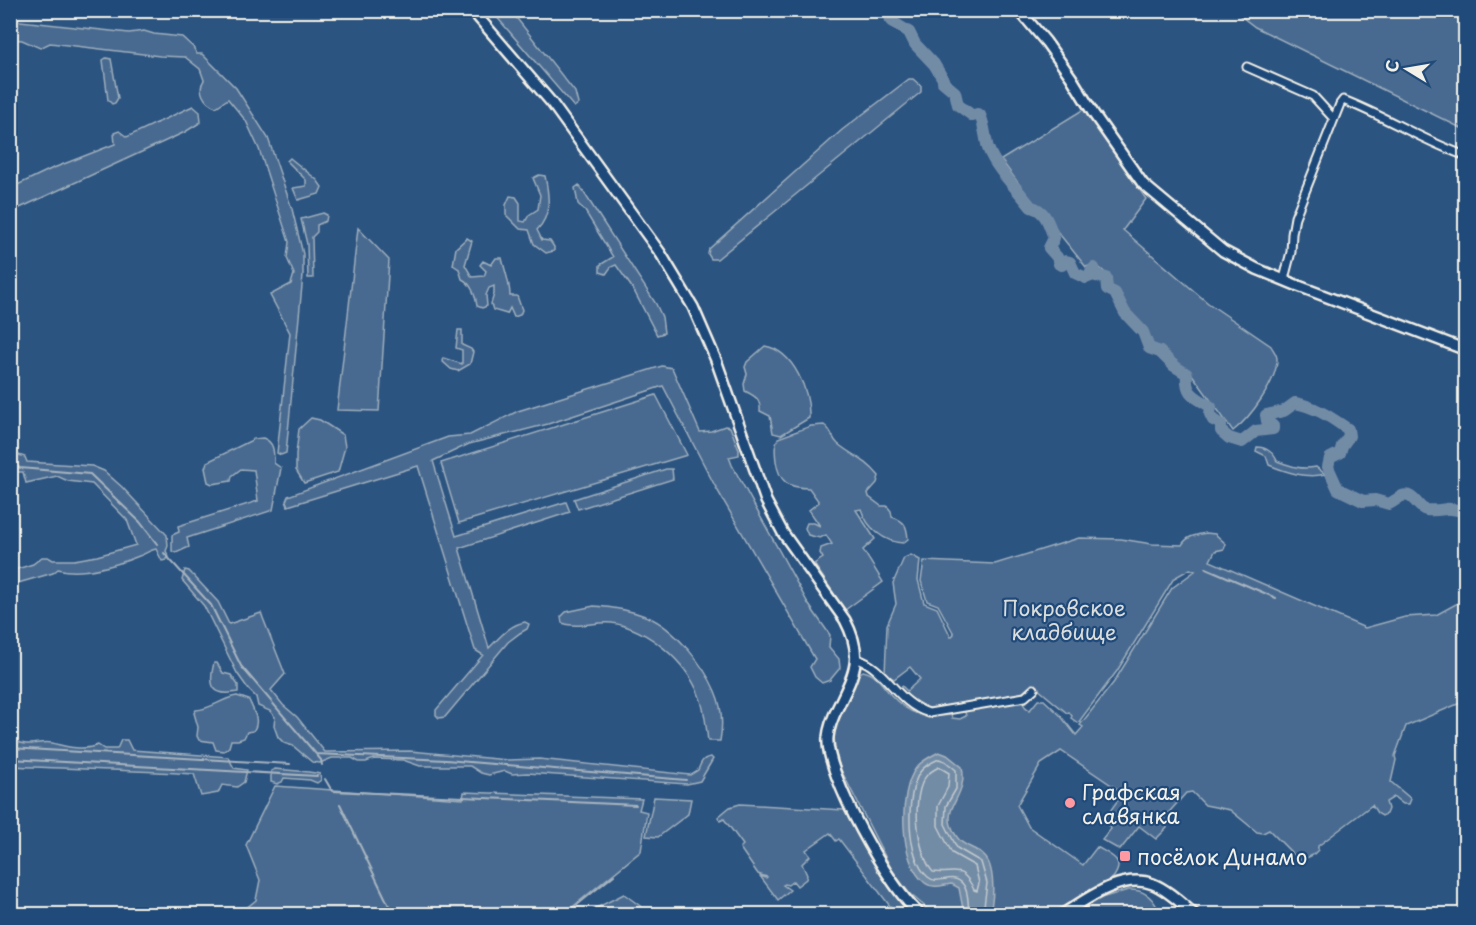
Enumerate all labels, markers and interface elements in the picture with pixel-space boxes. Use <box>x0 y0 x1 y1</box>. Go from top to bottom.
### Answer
north arrow <box>1377 39 1437 99</box>
text: С <box>1378 58 1404 74</box>
park label: Покровское кладбище <box>1002 591 1126 647</box>
place label: Графская славянка <box>1082 775 1181 831</box>
marker: Графская славянка <box>1063 796 1077 810</box>
place label: посёлок Динамо <box>1137 840 1307 872</box>
marker: посёлок Динамо <box>1118 849 1132 863</box>

